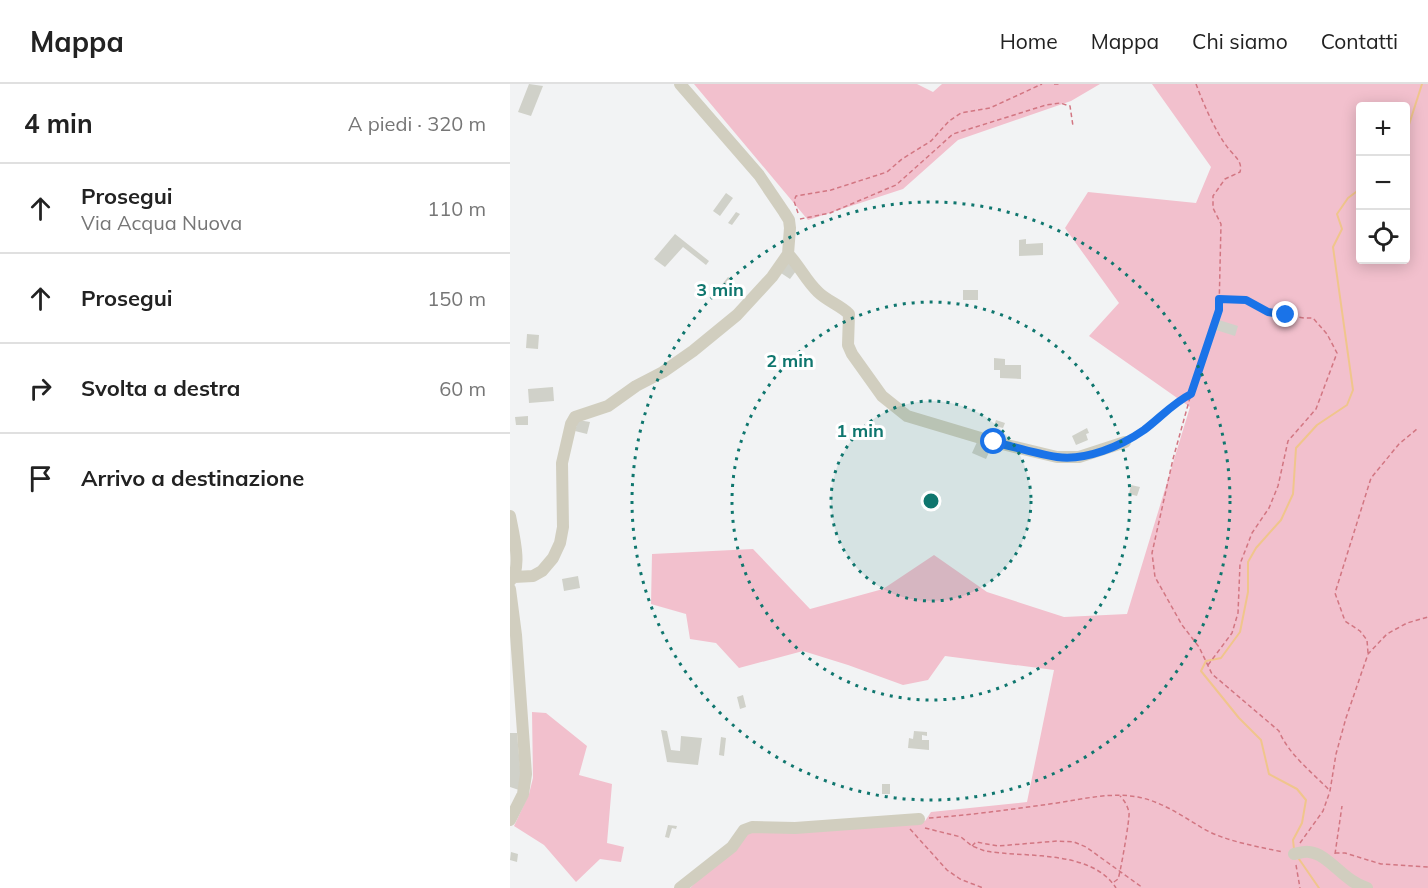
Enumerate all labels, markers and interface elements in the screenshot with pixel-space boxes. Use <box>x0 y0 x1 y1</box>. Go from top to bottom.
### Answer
text: Mappa <box>30 24 124 59</box>
text: Home <box>1000 28 1058 54</box>
text: Mappa <box>1091 28 1159 54</box>
text: Chi siamo <box>1192 28 1288 54</box>
text: Contatti <box>1321 28 1398 54</box>
map controls <box>1356 102 1410 264</box>
button: + <box>1356 102 1410 156</box>
text: 4 min <box>24 107 93 140</box>
text: A piedi · 320 m <box>348 111 486 136</box>
button: − <box>1356 156 1410 210</box>
text: Prosegui <box>81 182 173 210</box>
icon: ahead <box>24 192 57 225</box>
text: 110 m <box>427 196 486 221</box>
text: Via Acqua Nuova <box>81 210 242 235</box>
button: locate <box>1356 210 1410 264</box>
text: 3 min <box>696 278 744 301</box>
icon: ahead <box>24 282 57 315</box>
text: Prosegui <box>81 284 173 312</box>
text: 150 m <box>427 286 486 311</box>
route end <box>1272 301 1298 327</box>
text: 2 min <box>766 349 814 372</box>
icon: right <box>24 372 57 405</box>
text: Svolta a destra <box>81 374 240 402</box>
text: 60 m <box>439 376 486 401</box>
text: 1 min <box>836 419 884 442</box>
route start <box>980 428 1006 454</box>
icon: arrive <box>24 462 57 495</box>
text: Arrivo a destinazione <box>81 464 304 492</box>
centre of rings <box>921 491 941 511</box>

